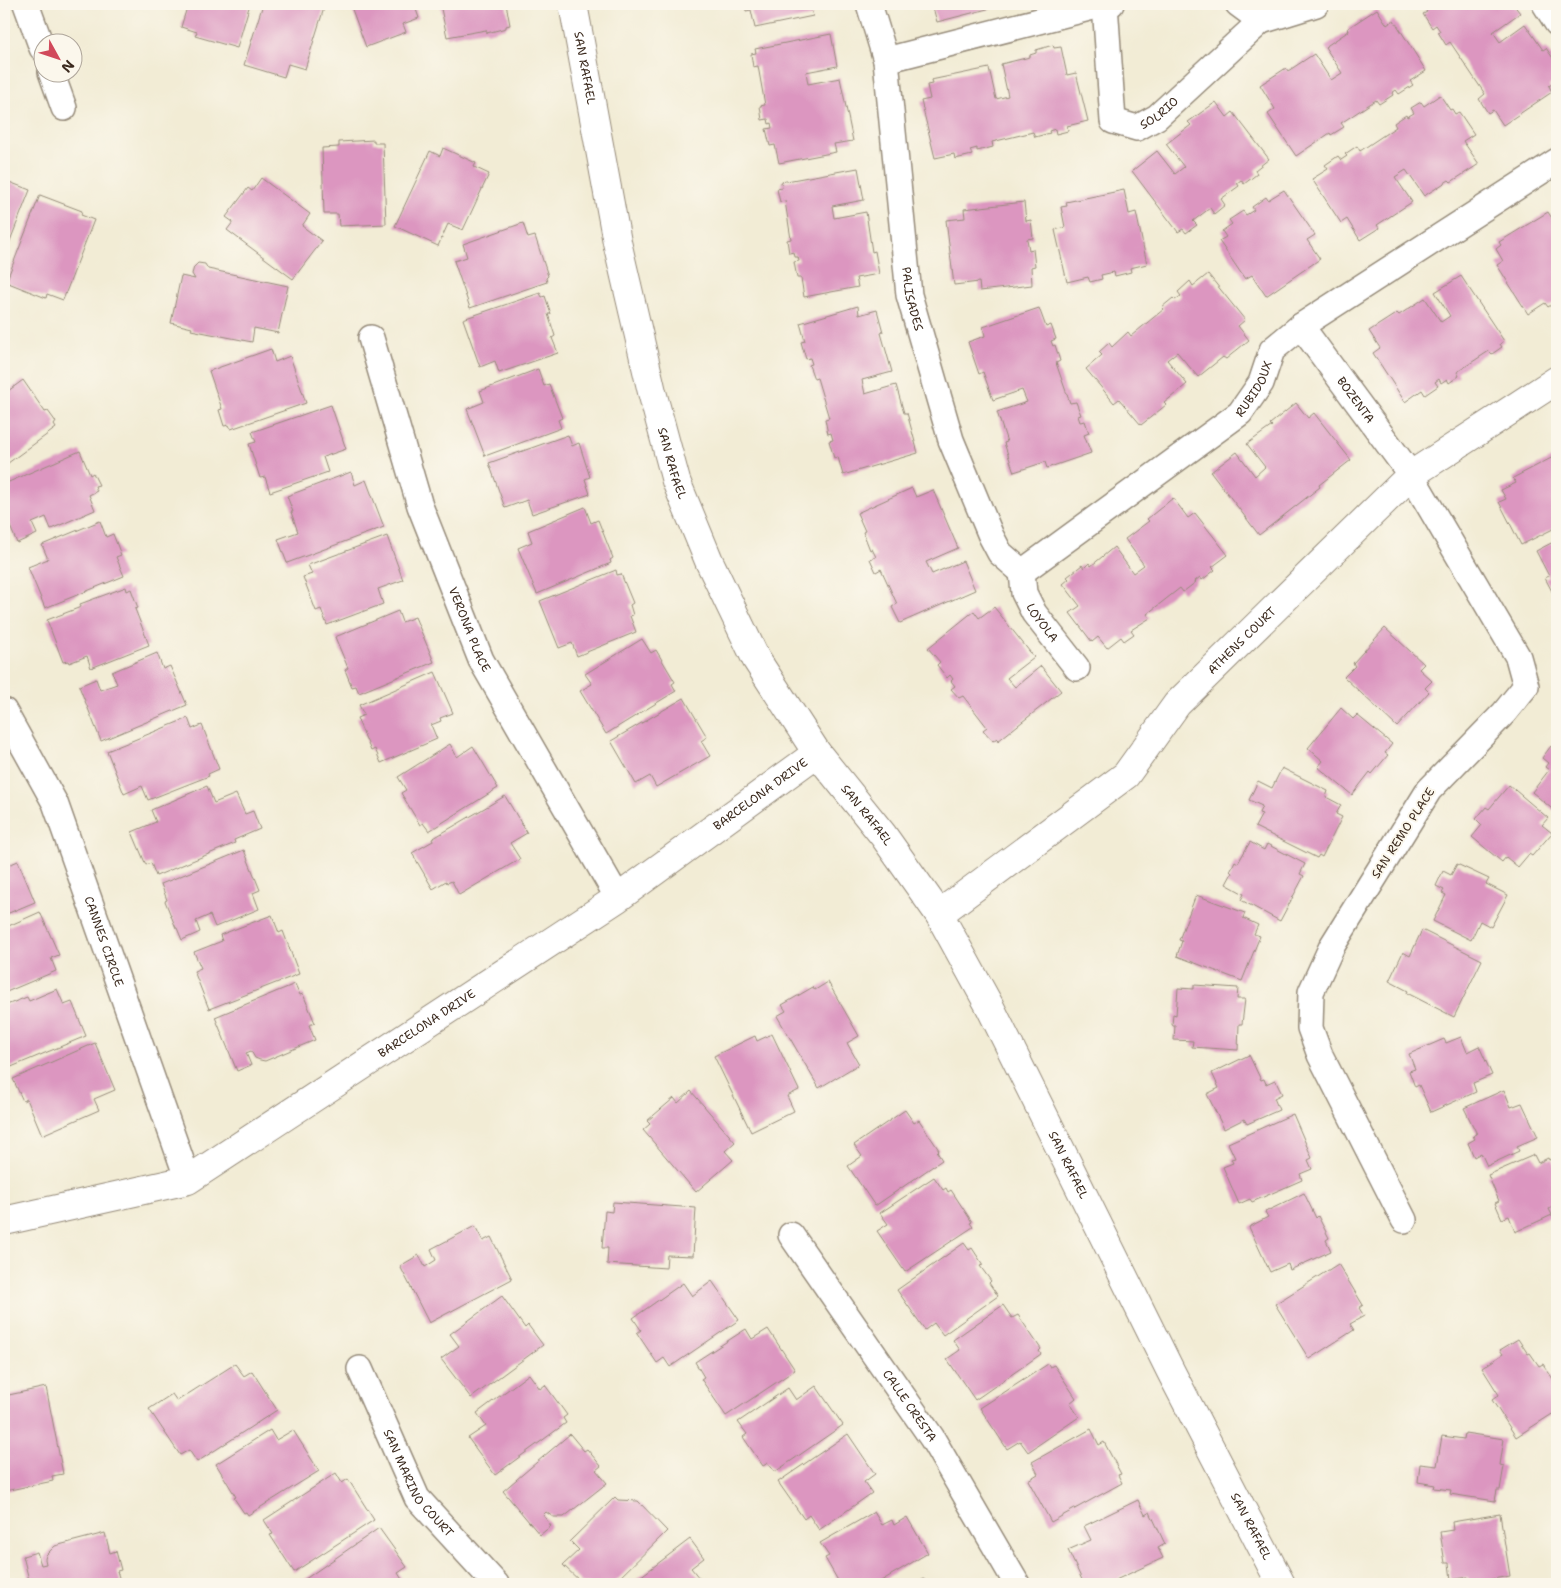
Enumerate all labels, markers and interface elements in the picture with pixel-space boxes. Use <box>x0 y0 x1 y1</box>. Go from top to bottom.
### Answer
street label: SAN RAFAEL <box>570 30 599 106</box>
north arrow <box>32 32 82 82</box>
text: N <box>57 56 78 76</box>
street label: SOLRIO <box>1137 93 1182 133</box>
street label: PALISADES <box>898 266 927 333</box>
street label: RUBIDOUX <box>1232 359 1276 420</box>
street label: BOZENTA <box>1333 374 1378 427</box>
street label: SAN RAFAEL <box>654 426 691 502</box>
street label: VERONA PLACE <box>445 585 494 675</box>
street label: LOYOLA <box>1022 601 1062 646</box>
street label: ATHENS COURT <box>1204 603 1280 678</box>
street label: BARCELONA DRIVE <box>710 754 811 834</box>
street label: SAN RAFAEL <box>837 781 896 849</box>
street label: SAN REMO PLACE <box>1368 785 1438 881</box>
street label: CANNES CIRCLE <box>80 894 127 989</box>
street label: BARCELONA DRIVE <box>375 986 479 1061</box>
street label: SAN RAFAEL <box>1045 1128 1092 1202</box>
street label: CALLE CRESTA <box>879 1367 940 1445</box>
street label: SAN MARINO COURT <box>380 1427 457 1541</box>
street label: SAN RAFAEL <box>1227 1490 1275 1563</box>

